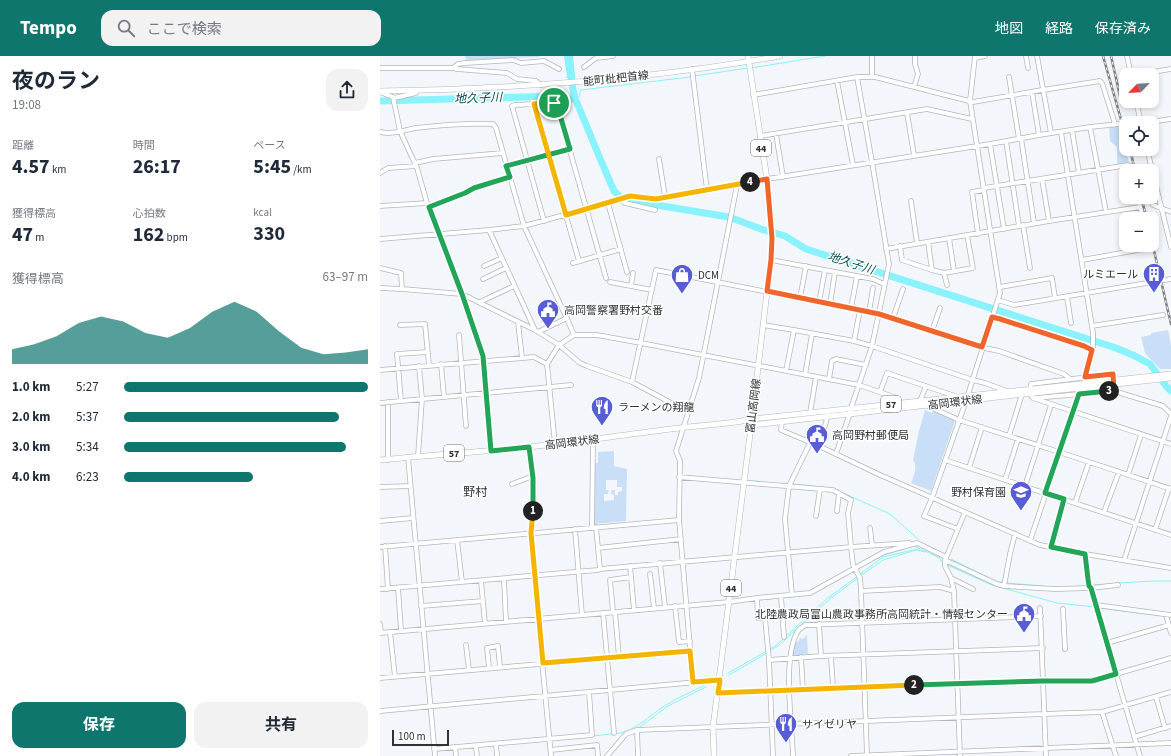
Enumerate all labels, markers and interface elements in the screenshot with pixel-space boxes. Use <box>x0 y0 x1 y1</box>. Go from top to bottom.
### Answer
search box <box>101 10 381 46</box>
text: Tempo <box>20 15 77 42</box>
icon: search <box>115 17 137 39</box>
text: ここで検索 <box>147 19 222 40</box>
text: 地図 <box>995 19 1023 39</box>
text: 経路 <box>1045 19 1073 39</box>
text: 保存済み <box>1095 19 1151 39</box>
text: 夜のラン <box>12 65 100 97</box>
street label: 能町枇杷首線 <box>582 68 650 89</box>
north arrow <box>1119 68 1159 108</box>
map controls <box>1119 68 1159 252</box>
button: share <box>326 69 368 111</box>
pin <box>537 86 571 120</box>
water label: 地久子川 <box>454 89 504 108</box>
icon: arrive <box>543 92 565 114</box>
text: 19:08 <box>12 96 41 114</box>
button: locate <box>1119 116 1159 156</box>
text: 距離 <box>12 138 34 153</box>
text: 時間 <box>133 138 155 153</box>
text: ペース <box>253 138 286 153</box>
road number: 44 <box>751 140 771 156</box>
text: 4.57 <box>12 153 50 181</box>
text: 26:17 <box>133 153 181 181</box>
text: 5:45 <box>253 153 291 181</box>
text: km <box>50 162 66 177</box>
text: /km <box>291 162 312 177</box>
button: + <box>1119 164 1159 204</box>
pin: 4 <box>740 172 760 192</box>
text: 4 <box>747 174 753 189</box>
text: kcal <box>253 205 272 220</box>
text: 獲得標高 <box>12 206 56 221</box>
text: 心拍数 <box>133 206 166 221</box>
button: − <box>1119 212 1159 252</box>
text: 330 <box>253 220 285 248</box>
text: 47 <box>12 221 33 249</box>
text: 162 <box>133 221 164 249</box>
text: m <box>33 230 44 245</box>
text: bpm <box>164 230 188 245</box>
water label: 地久子川 <box>825 248 878 280</box>
building icon: ルミエール <box>1141 261 1167 294</box>
shop icon: DCM <box>669 262 695 295</box>
place label: ルミエール <box>1083 267 1138 282</box>
text: 63–97 m <box>323 268 368 286</box>
place label: DCM <box>698 268 719 283</box>
text: 獲得標高 <box>12 270 64 288</box>
public building icon: 高岡警察署野村交番 <box>535 297 561 330</box>
place label: 高岡警察署野村交番 <box>564 303 663 318</box>
text: 1.0 km <box>12 378 51 396</box>
text: 5:27 <box>76 378 99 396</box>
street label: 富山高岡線 <box>743 378 764 434</box>
pin: 3 <box>1099 381 1119 401</box>
text: 3 <box>1106 383 1112 398</box>
street label: 高岡環状線 <box>927 392 983 413</box>
restaurant icon: ラーメンの翔龍 <box>589 394 615 427</box>
road number: 57 <box>881 396 901 412</box>
place label: ラーメンの翔龍 <box>618 400 695 415</box>
text: 2.0 km <box>12 408 51 426</box>
text: 5:37 <box>76 408 99 426</box>
public building icon: 高岡野村郵便局 <box>804 422 830 455</box>
place label: 高岡野村郵便局 <box>832 428 909 443</box>
street label: 高岡環状線 <box>544 432 600 453</box>
text: 3.0 km <box>12 438 51 456</box>
text: 5:34 <box>76 438 99 456</box>
road number: 57 <box>444 445 464 461</box>
text: 4.0 km <box>12 468 51 486</box>
text: 6:23 <box>76 468 99 486</box>
school or university icon: 野村保育園 <box>1008 479 1034 512</box>
district label: 野村 <box>463 484 488 501</box>
place label: 野村保育園 <box>951 485 1006 500</box>
pin: 1 <box>523 501 543 521</box>
text: 1 <box>530 503 536 518</box>
road number: 44 <box>721 580 741 596</box>
public building icon: 北陸農政局富山農政事務所高岡統計・情報センター <box>1011 601 1037 634</box>
place label: 北陸農政局富山農政事務所高岡統計・情報センター <box>755 607 1008 622</box>
pin: 2 <box>904 675 924 695</box>
text: 2 <box>911 677 917 692</box>
button: 保存 <box>12 702 186 748</box>
button: 共有 <box>194 702 368 748</box>
restaurant icon: サイゼリヤ <box>773 711 799 744</box>
place label: サイゼリヤ <box>802 717 857 732</box>
scale bar <box>392 728 449 747</box>
text: 100 m <box>398 729 426 744</box>

